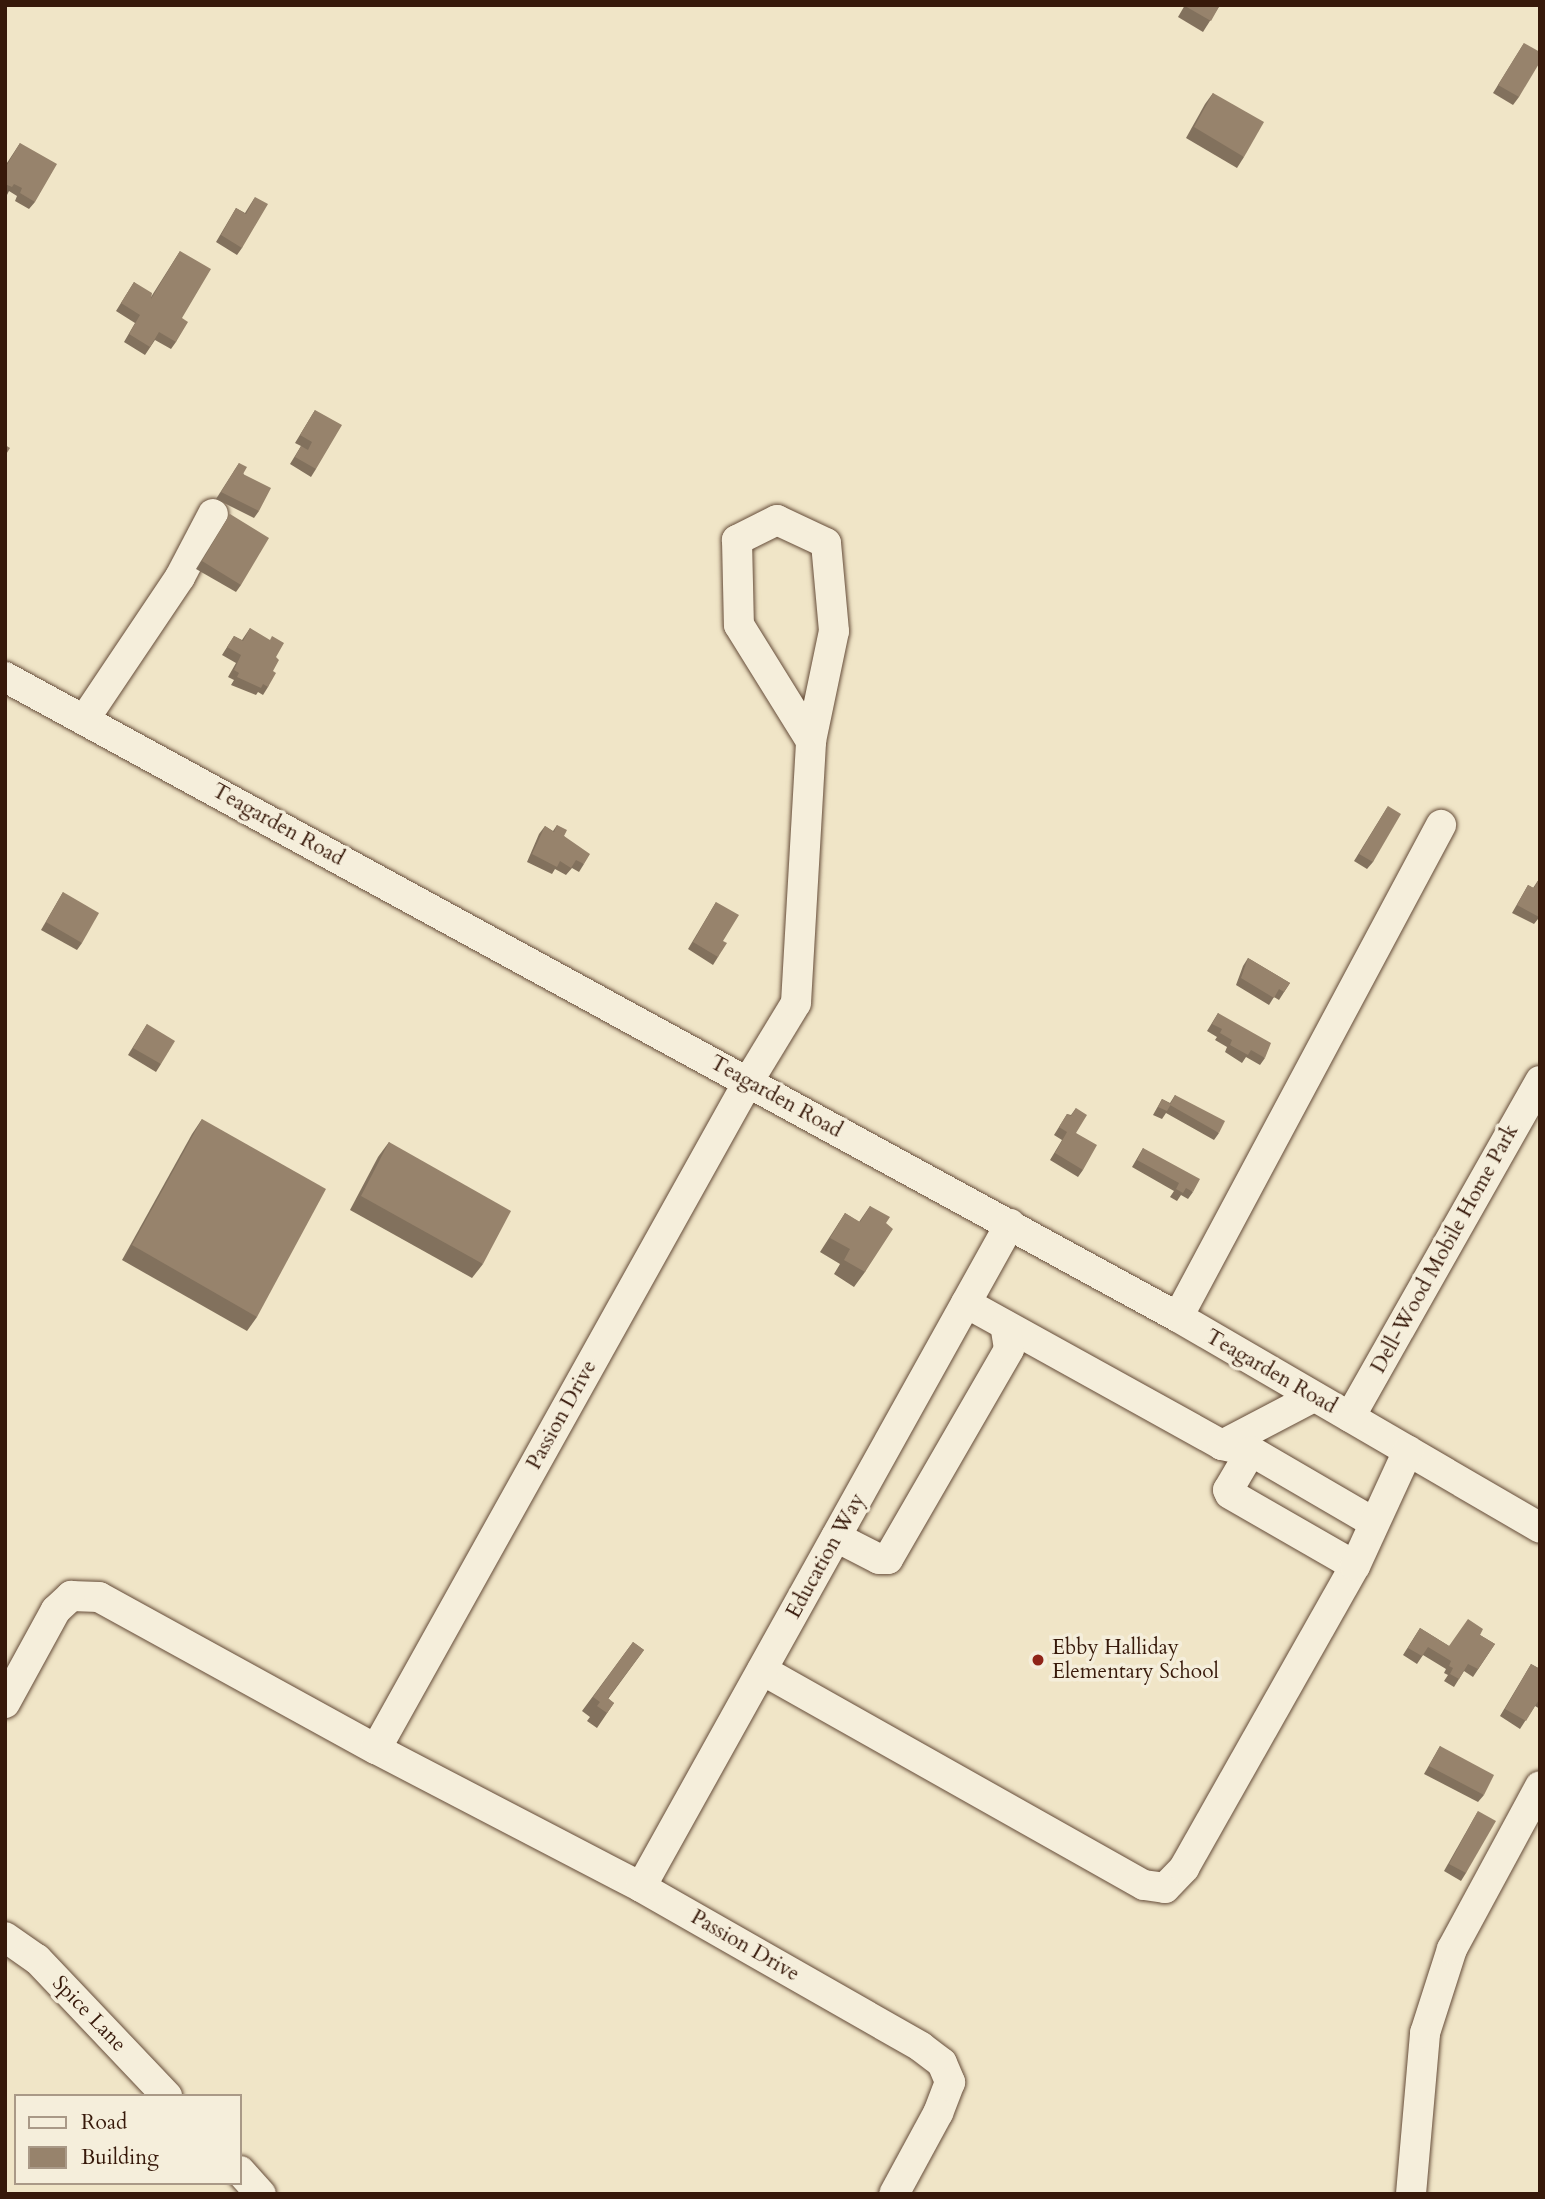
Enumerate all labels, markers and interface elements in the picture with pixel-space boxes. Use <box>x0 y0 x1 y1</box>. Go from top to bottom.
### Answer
street label: Teagarden Road <box>208 778 348 872</box>
street label: Teagarden Road <box>706 1050 846 1144</box>
street label: Dell-Wood Mobile Home Park <box>1366 1120 1524 1378</box>
street label: Teagarden Road <box>1201 1324 1341 1420</box>
street label: Passion Drive <box>522 1356 602 1474</box>
street label: Education Way <box>781 1489 871 1623</box>
place label: Ebby Halliday Elementary School <box>1052 1635 1219 1685</box>
marker: Ebby Halliday Elementary School <box>1030 1652 1046 1668</box>
street label: Passion Drive <box>686 1905 804 1987</box>
street label: Spice Lane <box>47 1971 131 2057</box>
legend <box>14 2094 242 2185</box>
text: Road <box>81 2108 127 2137</box>
text: Building <box>81 2143 159 2172</box>

